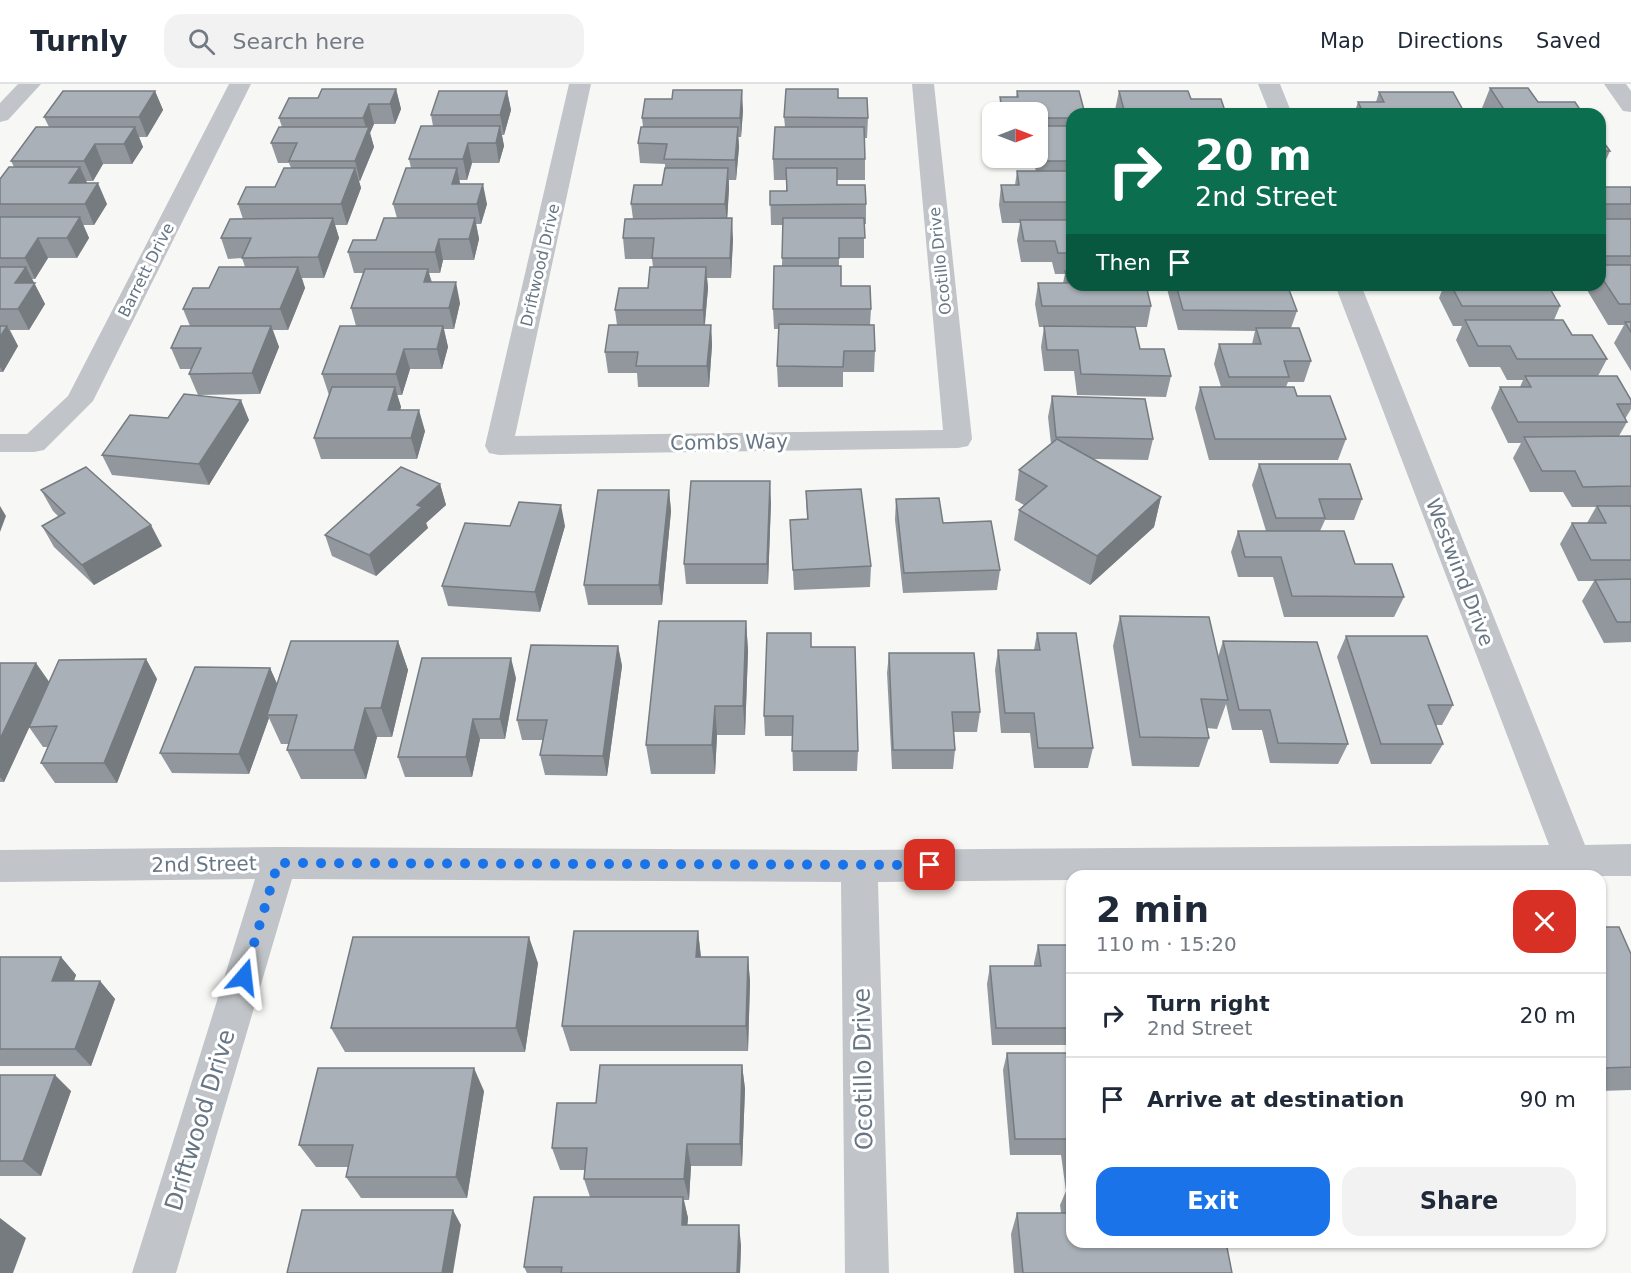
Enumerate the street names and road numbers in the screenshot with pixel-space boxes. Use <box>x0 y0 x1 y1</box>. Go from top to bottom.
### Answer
street label: Driftwood Drive <box>517 202 563 328</box>
street label: Ocotillo Drive <box>925 206 955 316</box>
street label: Barrett Drive <box>114 220 178 320</box>
street label: Combs Way <box>670 429 788 455</box>
street label: Westwind Drive <box>1421 495 1499 649</box>
street label: 2nd Street <box>151 851 257 877</box>
street label: Ocotillo Drive <box>848 988 878 1150</box>
street label: Driftwood Drive <box>159 1026 241 1214</box>

